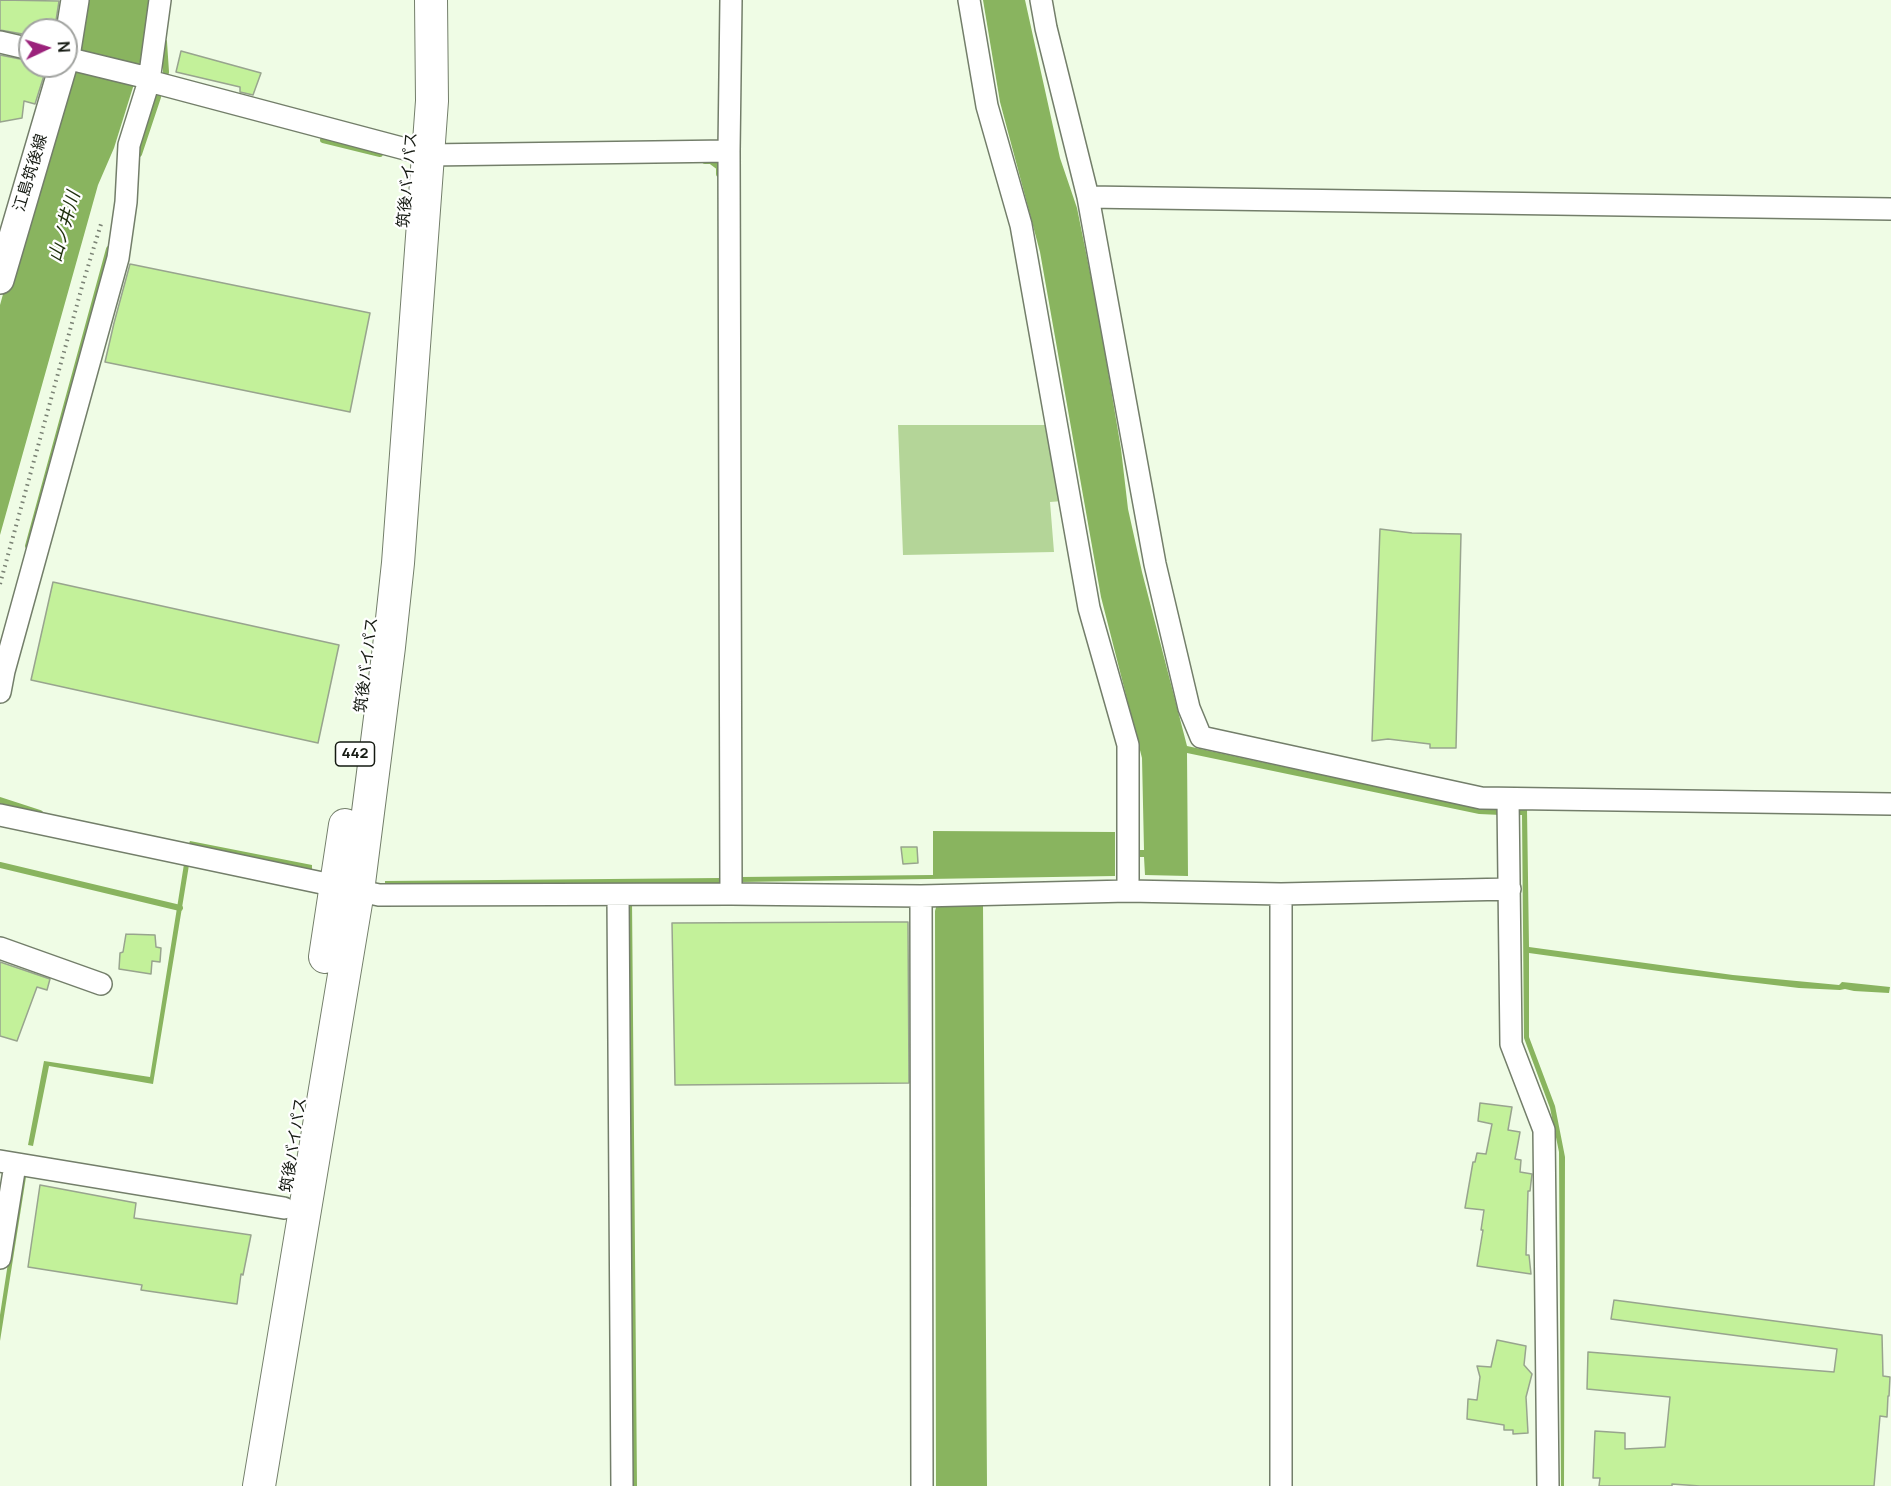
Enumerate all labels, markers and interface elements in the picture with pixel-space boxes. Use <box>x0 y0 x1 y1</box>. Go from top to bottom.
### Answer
north arrow <box>18 18 78 78</box>
text: N <box>53 40 75 53</box>
street label: 筑後バイパス <box>394 131 422 229</box>
street label: 江島筑後線 <box>10 132 52 214</box>
water label: 山ノ井川 <box>45 189 85 265</box>
street label: 筑後バイパス <box>352 616 382 714</box>
road number: 442 <box>336 742 374 766</box>
street label: 筑後バイパス <box>277 1096 311 1194</box>

